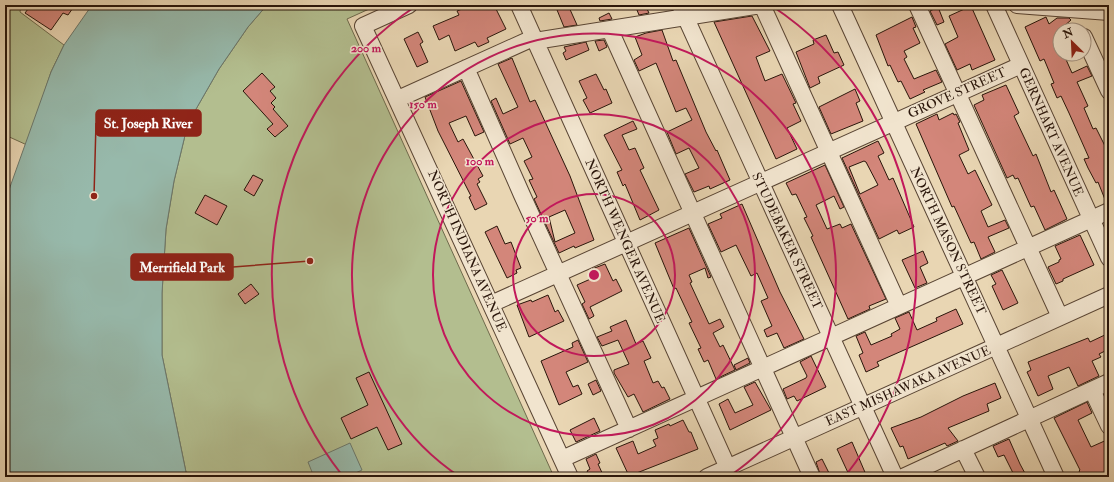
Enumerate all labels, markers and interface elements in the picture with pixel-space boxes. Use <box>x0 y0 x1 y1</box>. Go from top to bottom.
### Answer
north arrow <box>1052 22 1092 62</box>
text: N <box>1060 25 1076 42</box>
text: 200 m <box>351 41 382 56</box>
street label: GROVE STREET <box>905 64 1009 122</box>
street label: GERNHART AVENUE <box>1015 65 1087 199</box>
text: 150 m <box>409 97 437 112</box>
callout: St. Joseph River <box>96 110 201 136</box>
text: St. Joseph River <box>104 115 193 133</box>
text: 100 m <box>466 154 495 169</box>
street label: NORTH WENGER AVENUE <box>581 156 669 326</box>
street label: NORTH MASON STREET <box>907 164 989 318</box>
street label: NORTH INDIANA AVENUE <box>424 168 510 334</box>
street label: STUDEBAKER STREET <box>748 170 826 312</box>
text: 50 m <box>525 211 549 226</box>
callout: Merrifield Park <box>131 254 233 280</box>
text: Merrifield Park <box>138 259 225 276</box>
centre of rings <box>587 268 601 282</box>
street label: EAST MISHAWAKA AVENUE <box>823 342 993 430</box>

